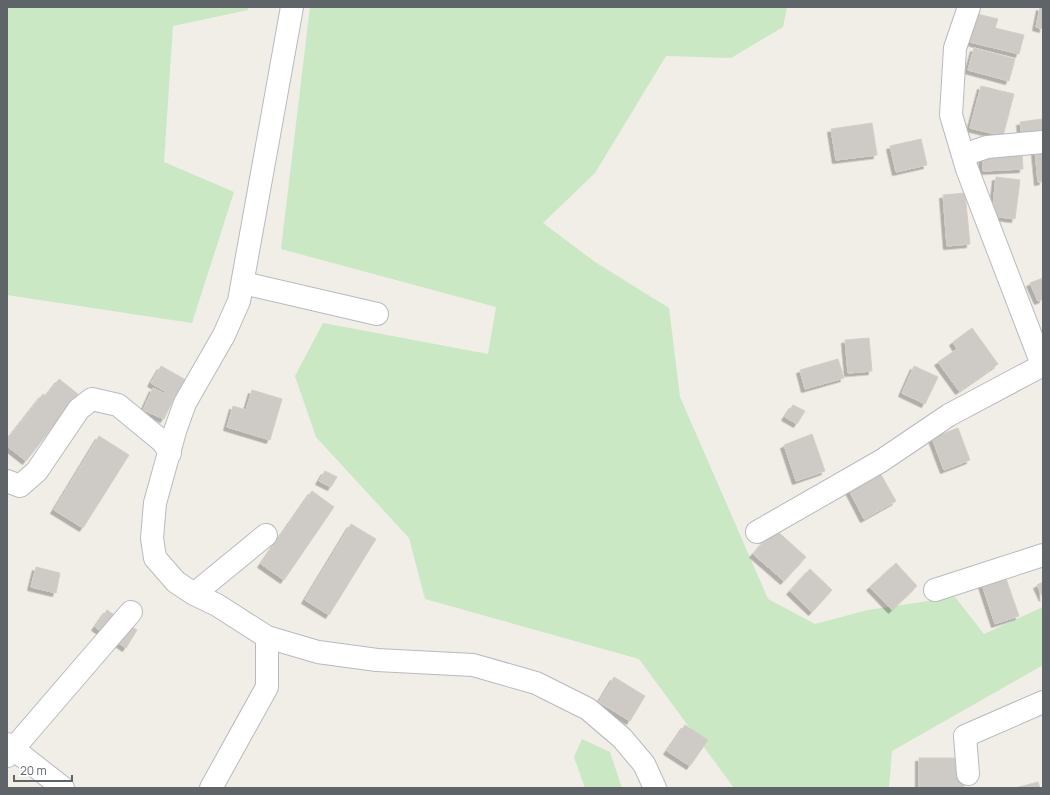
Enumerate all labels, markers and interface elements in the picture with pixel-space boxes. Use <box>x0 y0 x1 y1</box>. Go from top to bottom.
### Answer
scale bar <box>14 757 72 783</box>
text: 20 m <box>20 762 47 779</box>

